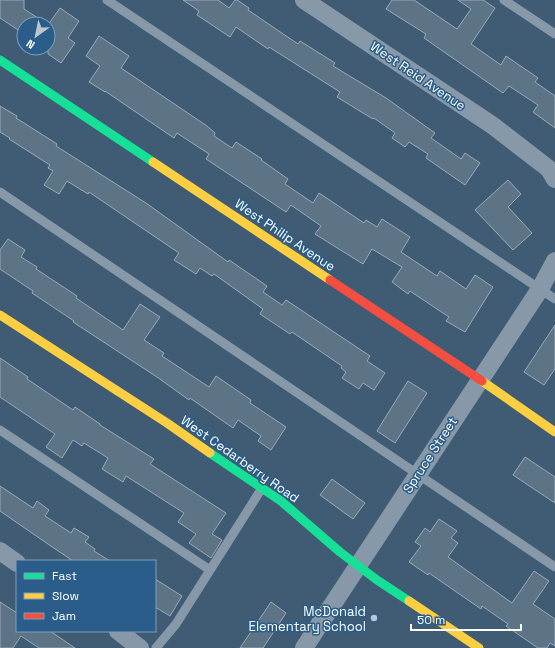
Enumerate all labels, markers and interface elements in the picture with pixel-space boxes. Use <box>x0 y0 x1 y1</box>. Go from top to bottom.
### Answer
north arrow <box>16 16 56 56</box>
text: N <box>24 37 37 52</box>
street label: West Reid Avenue <box>367 38 469 114</box>
street label: West Philip Avenue <box>231 195 339 275</box>
street label: West Cedarberry Road <box>177 412 303 506</box>
street label: Spruce Street <box>399 414 461 496</box>
legend <box>16 560 156 632</box>
text: Fast <box>52 568 77 584</box>
text: Slow <box>52 588 79 604</box>
place label: McDonald Elementary School <box>249 603 366 635</box>
scale bar <box>411 606 521 632</box>
text: Jam <box>52 608 76 624</box>
text: 50 m <box>417 612 445 628</box>
marker: McDonald Elementary School <box>369 613 379 623</box>

